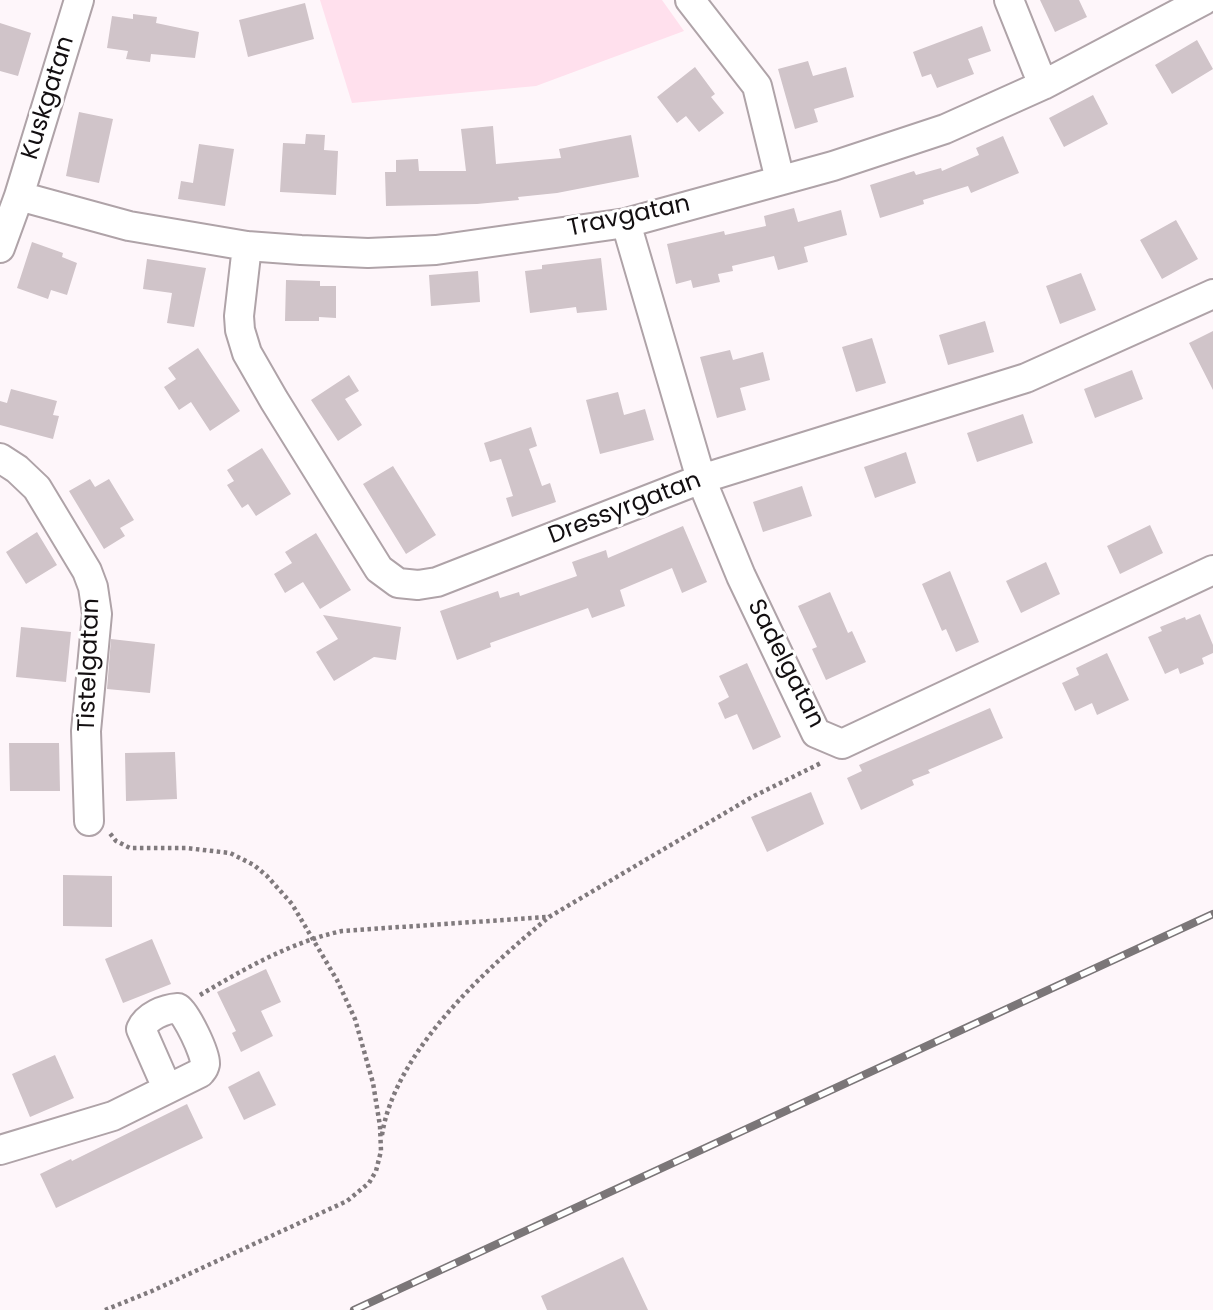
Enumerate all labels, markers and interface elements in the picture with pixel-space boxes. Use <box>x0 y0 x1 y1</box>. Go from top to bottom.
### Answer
street label: Kuskgatan <box>17 33 81 163</box>
street label: Travgatan <box>565 190 693 244</box>
street label: Dressyrgatan <box>545 467 705 551</box>
street label: Sadelgatan <box>740 595 830 733</box>
street label: Tistelgatan <box>73 598 107 732</box>

